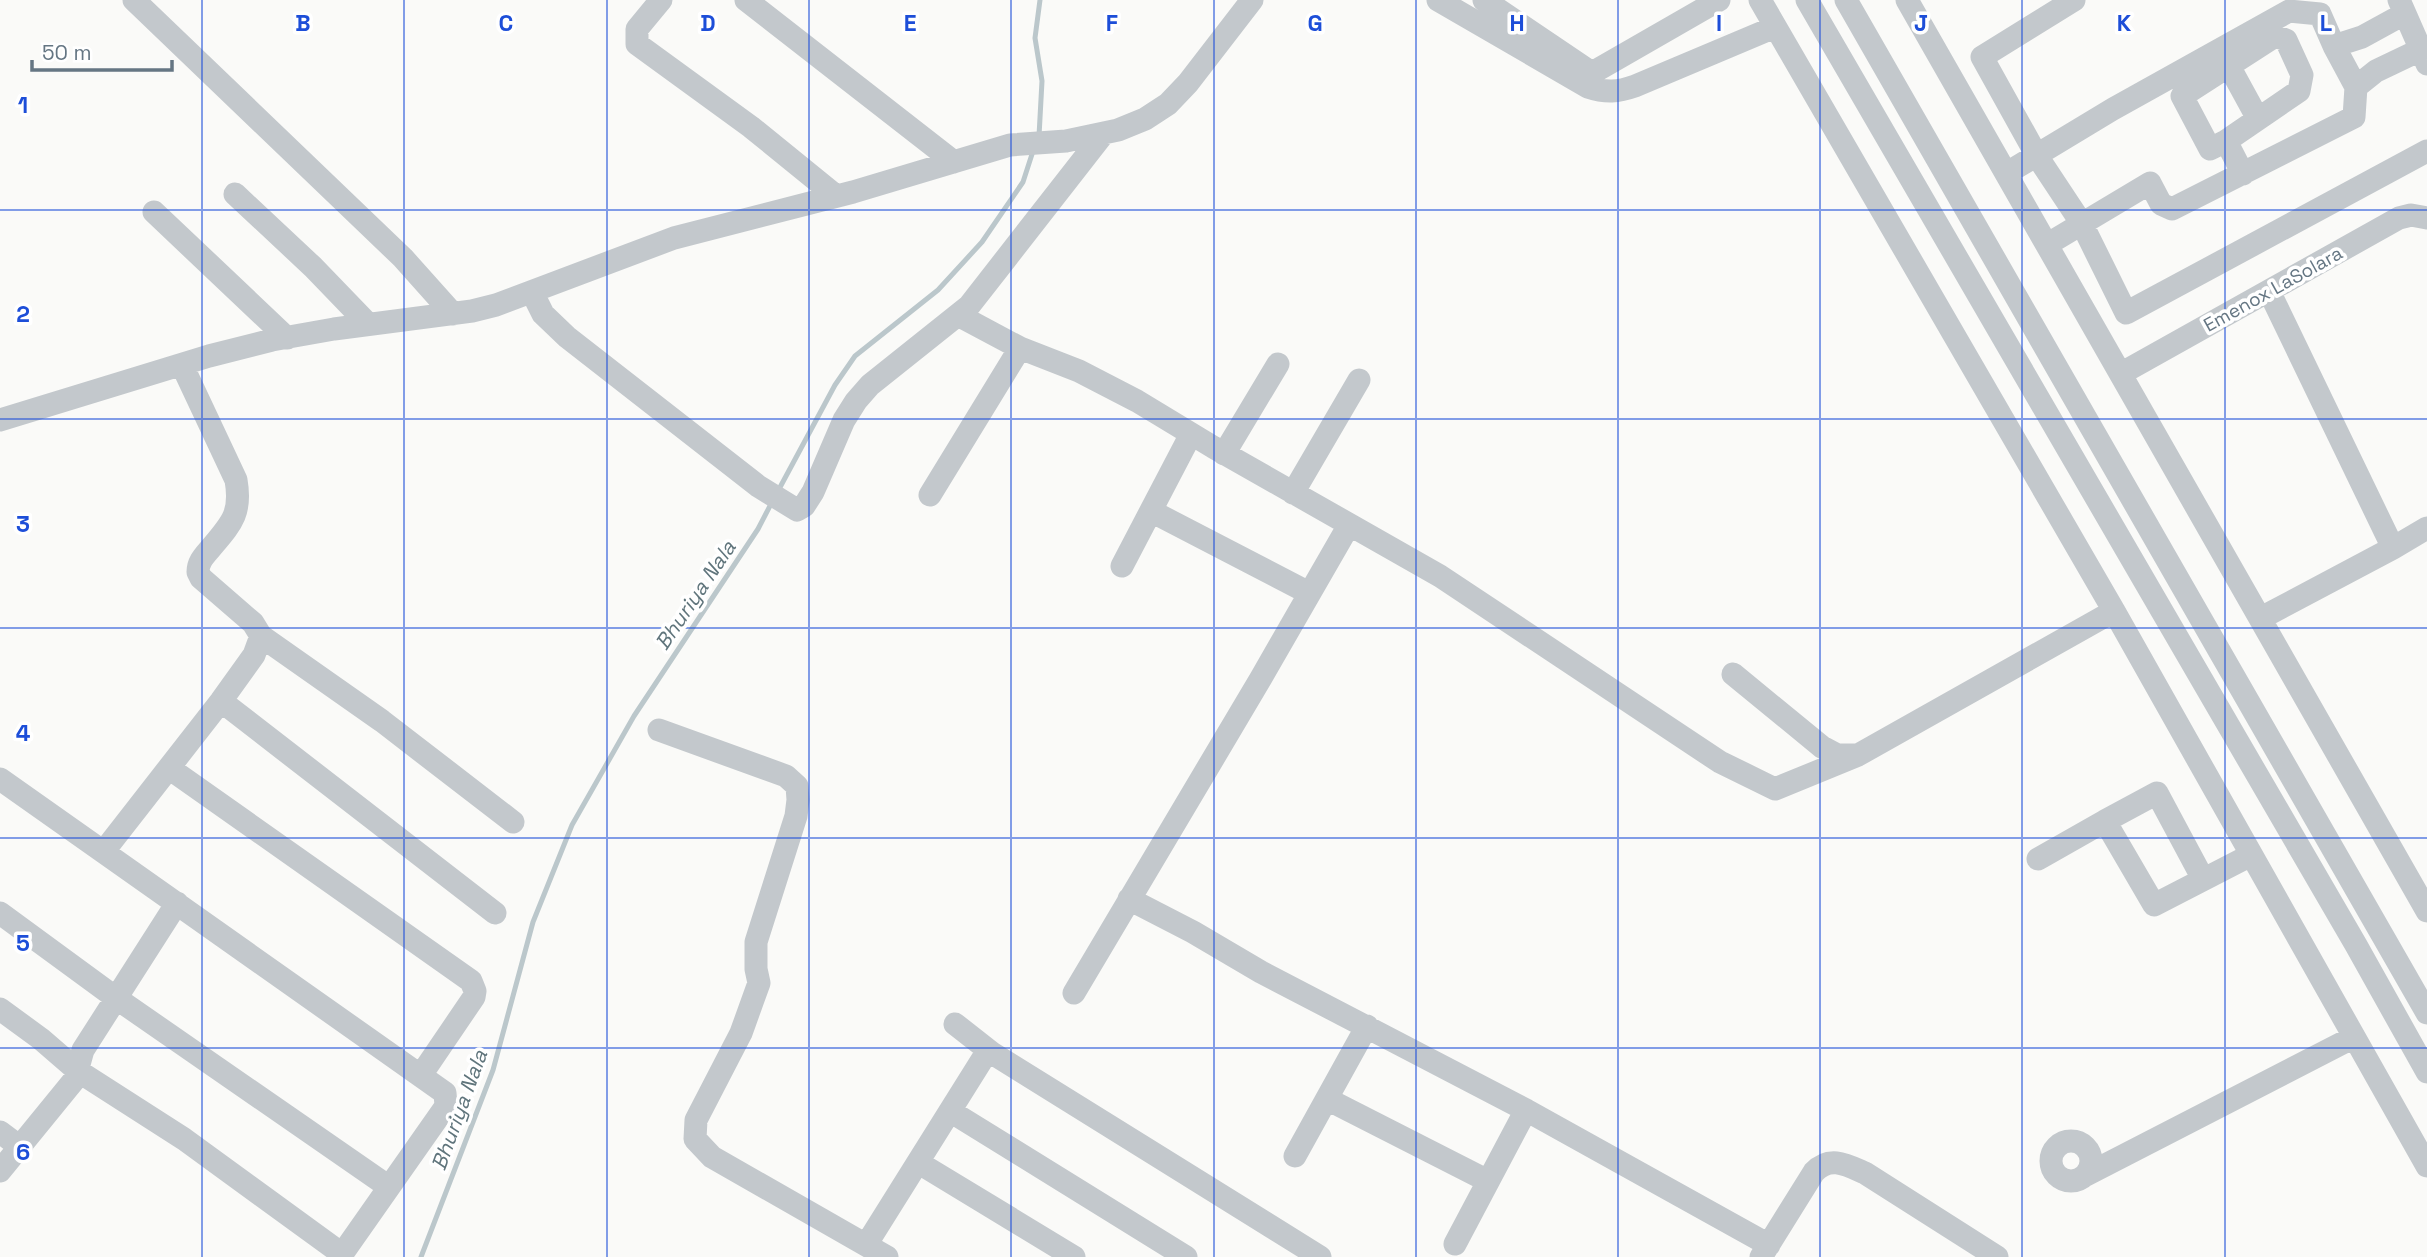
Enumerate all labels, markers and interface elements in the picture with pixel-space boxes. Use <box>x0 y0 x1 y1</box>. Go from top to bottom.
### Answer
text: B <box>295 8 311 38</box>
text: C <box>499 8 513 38</box>
text: D <box>700 8 716 38</box>
text: E <box>904 8 916 38</box>
text: F <box>1106 8 1118 38</box>
text: G <box>1307 8 1323 38</box>
text: H <box>1509 8 1525 38</box>
text: I <box>1716 8 1722 38</box>
text: J <box>1914 8 1928 38</box>
text: K <box>2117 8 2132 38</box>
text: L <box>2320 8 2332 38</box>
scale bar <box>32 28 172 72</box>
text: 50 m <box>42 39 92 66</box>
text: 1 <box>18 90 28 120</box>
street label: Emenox LaSolara <box>2199 240 2347 338</box>
text: 2 <box>16 299 30 329</box>
text: 3 <box>16 509 30 539</box>
water label: Bhuriya Nala <box>649 534 742 655</box>
text: 4 <box>16 718 31 748</box>
text: 5 <box>16 928 30 958</box>
water label: Bhuriya Nala <box>425 1045 494 1174</box>
text: 6 <box>16 1137 30 1167</box>

